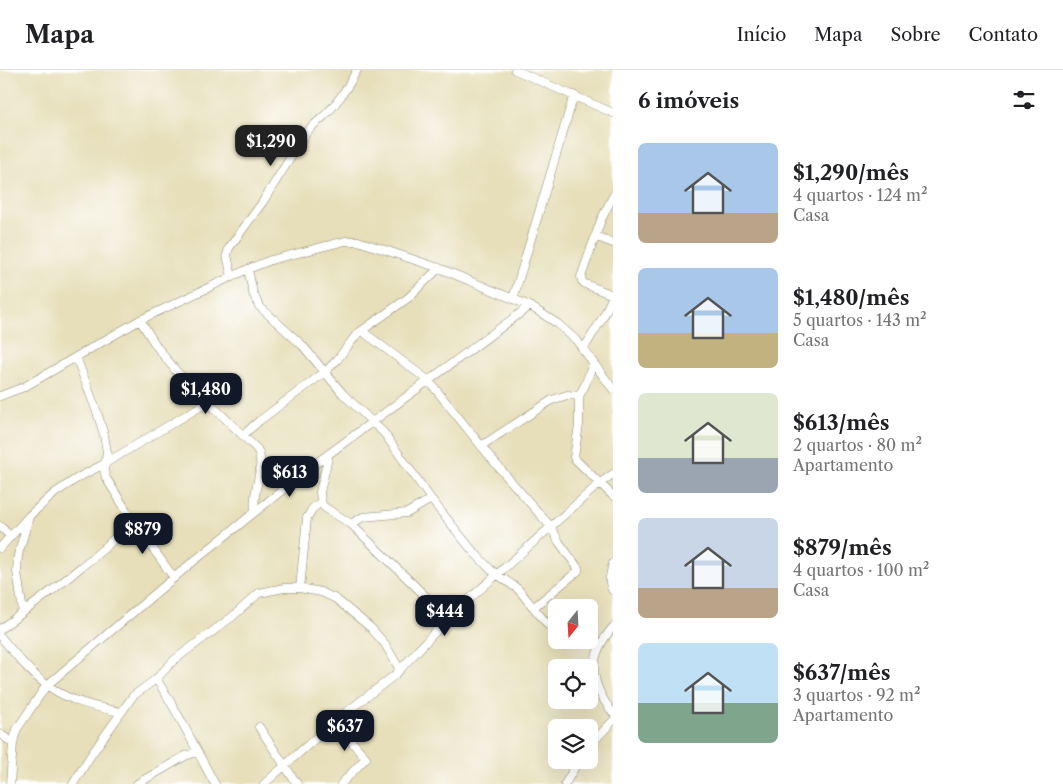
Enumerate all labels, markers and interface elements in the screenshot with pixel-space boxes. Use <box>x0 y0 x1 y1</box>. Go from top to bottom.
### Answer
text: Mapa <box>25 20 94 49</box>
text: Início <box>737 24 786 46</box>
text: Mapa <box>814 24 862 46</box>
text: Sobre <box>890 24 941 46</box>
text: Contato <box>969 24 1038 46</box>
icon: filters <box>1010 86 1038 114</box>
text: 6 imóveis <box>638 88 739 113</box>
pin: $1,290 <box>230 124 312 167</box>
text: $1,290 <box>246 131 296 151</box>
text: $1,290/mês <box>793 160 909 185</box>
icon: home <box>678 163 738 223</box>
text: 4 quartos · 124 m² <box>793 185 928 205</box>
text: Casa <box>793 205 829 225</box>
text: $1,480/mês <box>793 285 909 310</box>
icon: home <box>678 288 738 348</box>
text: 5 quartos · 143 m² <box>793 310 927 330</box>
text: Casa <box>793 330 829 350</box>
pin: $1,480 <box>165 372 247 415</box>
text: $1,480 <box>181 379 231 399</box>
text: $613/mês <box>793 410 889 435</box>
icon: home <box>678 413 738 473</box>
text: 2 quartos · 80 m² <box>793 435 922 455</box>
text: Apartamento <box>793 455 893 475</box>
pin: $613 <box>260 456 320 498</box>
text: $613 <box>273 462 307 482</box>
pin: $879 <box>113 512 173 555</box>
text: $879 <box>125 519 161 539</box>
text: $879/mês <box>793 535 892 560</box>
icon: home <box>678 538 738 598</box>
text: 4 quartos · 100 m² <box>793 560 929 580</box>
text: Casa <box>793 580 829 600</box>
pin: $444 <box>415 594 475 637</box>
north arrow <box>548 599 598 649</box>
map controls <box>548 599 598 769</box>
text: $444 <box>426 601 464 621</box>
button: locate <box>548 659 598 709</box>
text: $637/mês <box>793 660 891 685</box>
icon: home <box>678 663 738 723</box>
text: 3 quartos · 92 m² <box>793 685 921 705</box>
text: Apartamento <box>793 705 893 725</box>
pin: $637 <box>315 710 375 752</box>
text: $637 <box>327 716 363 736</box>
button: layers <box>548 719 598 769</box>

